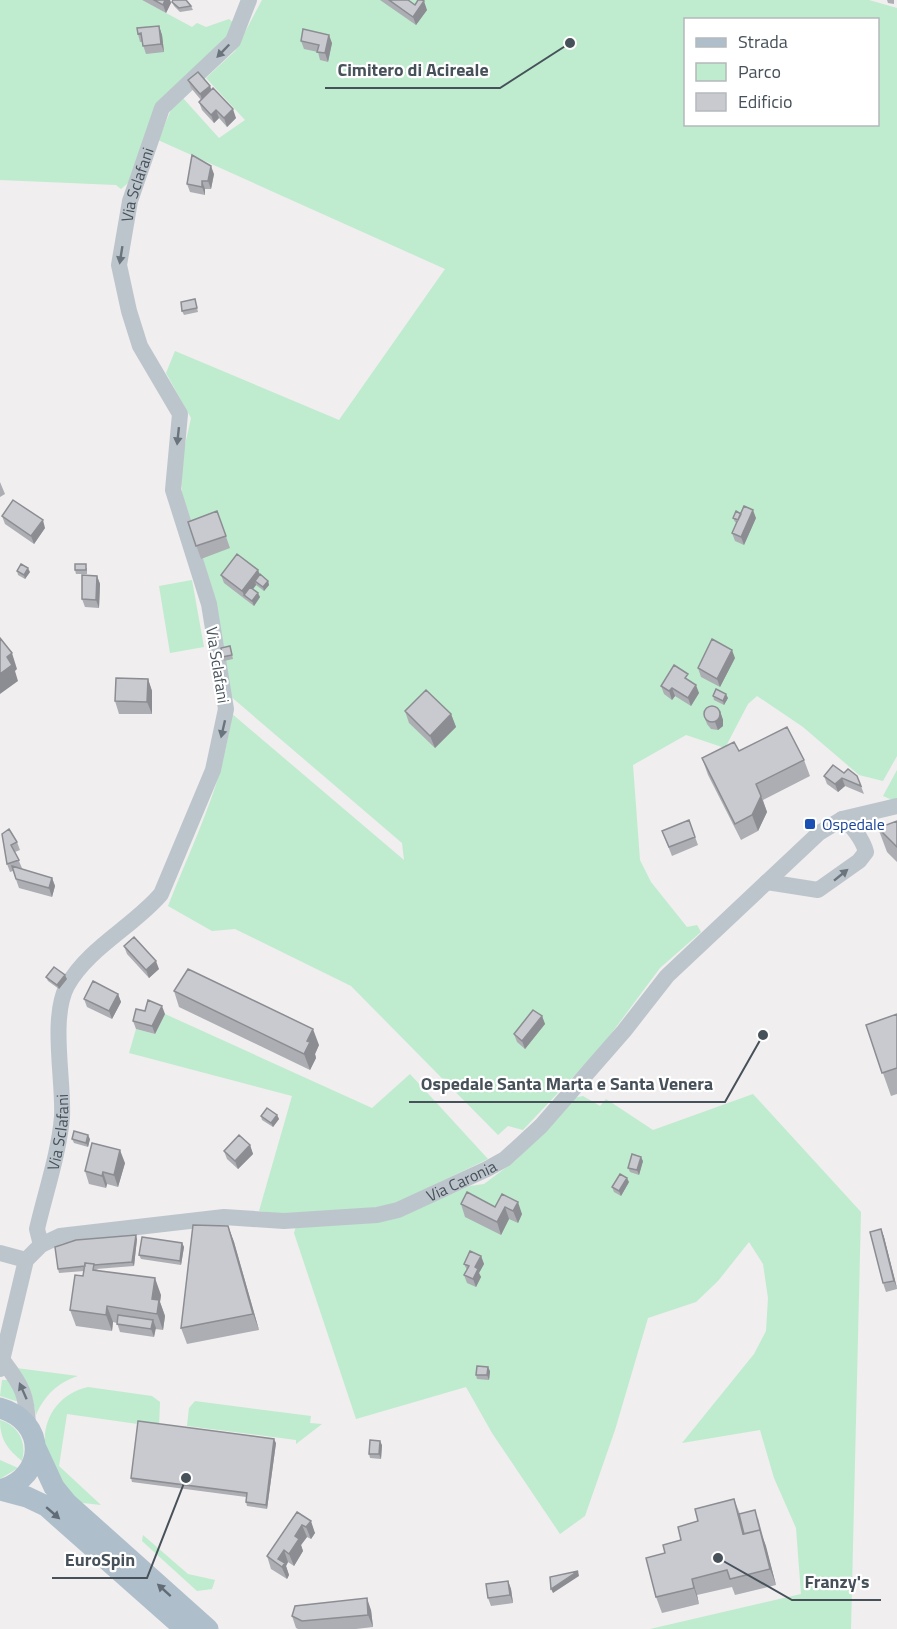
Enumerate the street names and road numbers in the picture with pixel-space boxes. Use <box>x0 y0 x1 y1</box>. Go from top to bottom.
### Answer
street label: Via Sclafani <box>115 144 160 224</box>
street label: Via Sclafani <box>200 625 236 705</box>
street label: Via Sclafani <box>41 1093 74 1173</box>
street label: Via Caronia <box>422 1154 501 1207</box>

